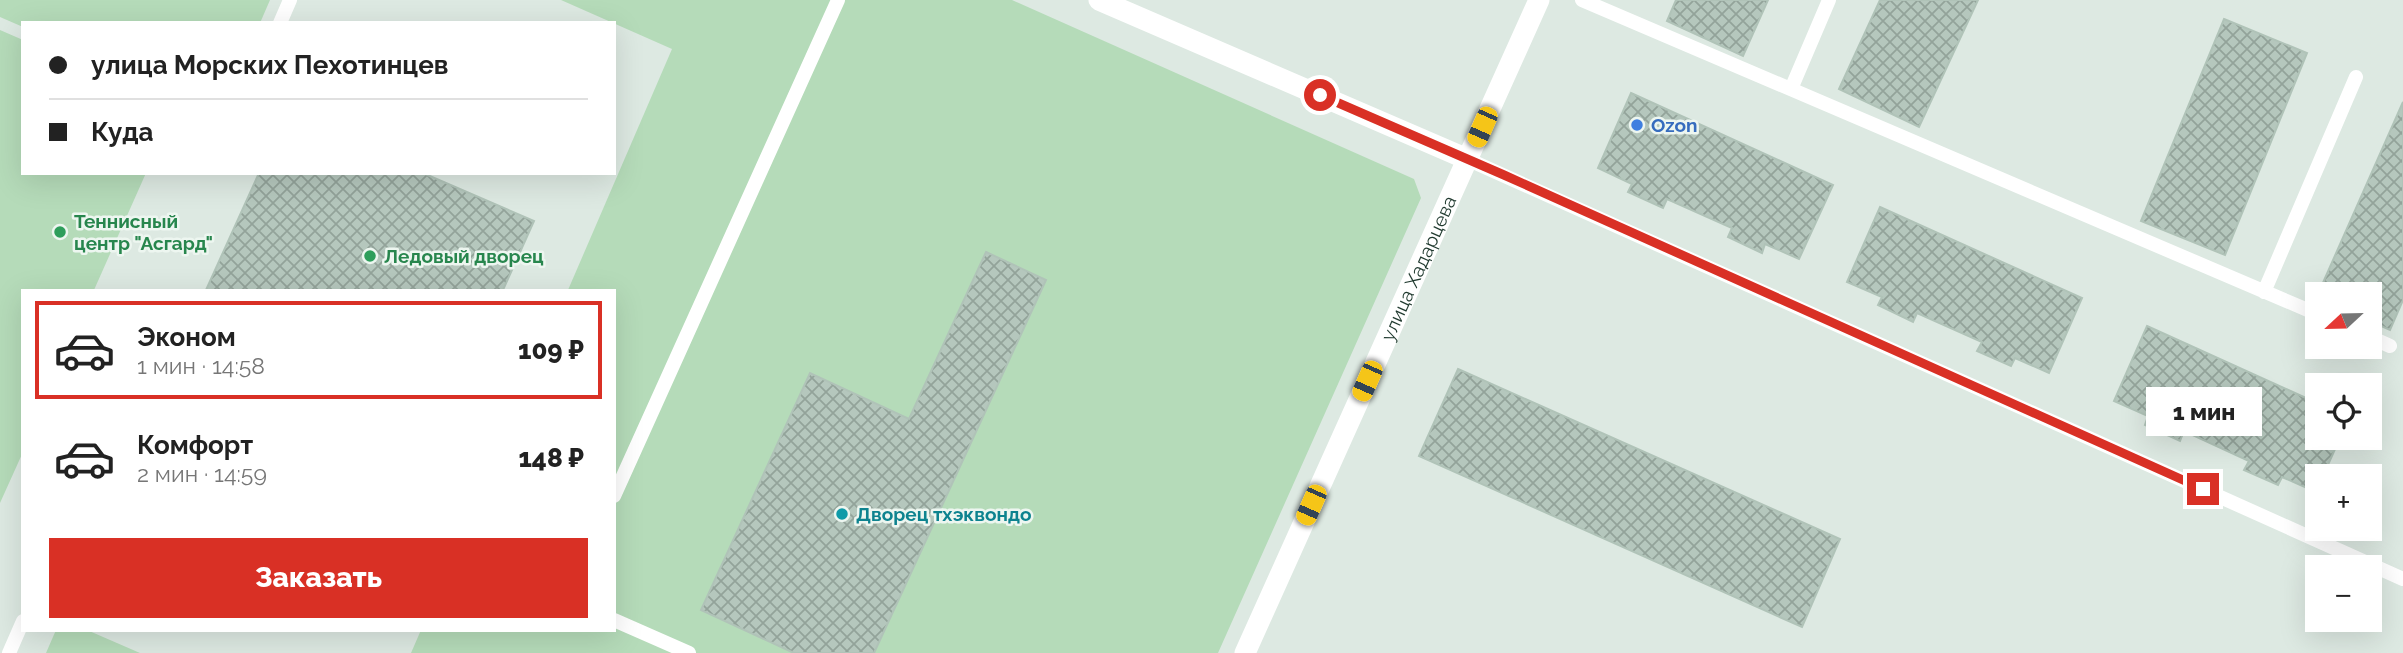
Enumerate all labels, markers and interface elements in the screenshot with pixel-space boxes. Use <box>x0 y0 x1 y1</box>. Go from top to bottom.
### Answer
text: улица Морских Пехотинцев <box>91 50 449 80</box>
route start <box>1304 79 1336 111</box>
car <box>1464 104 1501 150</box>
place label: Ozon <box>1651 114 1698 136</box>
text: Куда <box>91 117 154 147</box>
marker: Ozon <box>1629 117 1645 133</box>
street label: улица Хадарцева <box>1376 192 1460 344</box>
place label: Теннисный центр "Асгард" <box>74 210 213 254</box>
marker: Теннисный центр "Асгард" <box>52 224 68 240</box>
place label: Ледовый дворец <box>384 245 544 267</box>
marker: Ледовый дворец <box>362 248 378 264</box>
north arrow <box>2305 282 2382 359</box>
map controls <box>2305 282 2382 632</box>
icon: car <box>53 319 116 382</box>
text: Эконом <box>137 322 236 352</box>
text: 109 ₽ <box>518 335 584 365</box>
text: 1 мин · 14:58 <box>137 352 265 379</box>
car <box>1349 358 1386 404</box>
button: locate <box>2305 373 2382 450</box>
callout: 1 мин <box>2145 388 2261 436</box>
text: 1 мин <box>2173 398 2235 425</box>
icon: car <box>53 427 116 490</box>
text: Комфорт <box>137 430 253 460</box>
text: 148 ₽ <box>518 443 584 473</box>
text: 2 мин · 14:59 <box>137 460 267 487</box>
button: + <box>2305 464 2382 541</box>
route end <box>2187 473 2219 505</box>
car <box>1293 482 1330 528</box>
place label: Дворец тхэквондо <box>856 503 1031 525</box>
marker: Дворец тхэквондо <box>834 506 850 522</box>
button: Заказать <box>49 538 588 618</box>
button: − <box>2305 555 2382 632</box>

